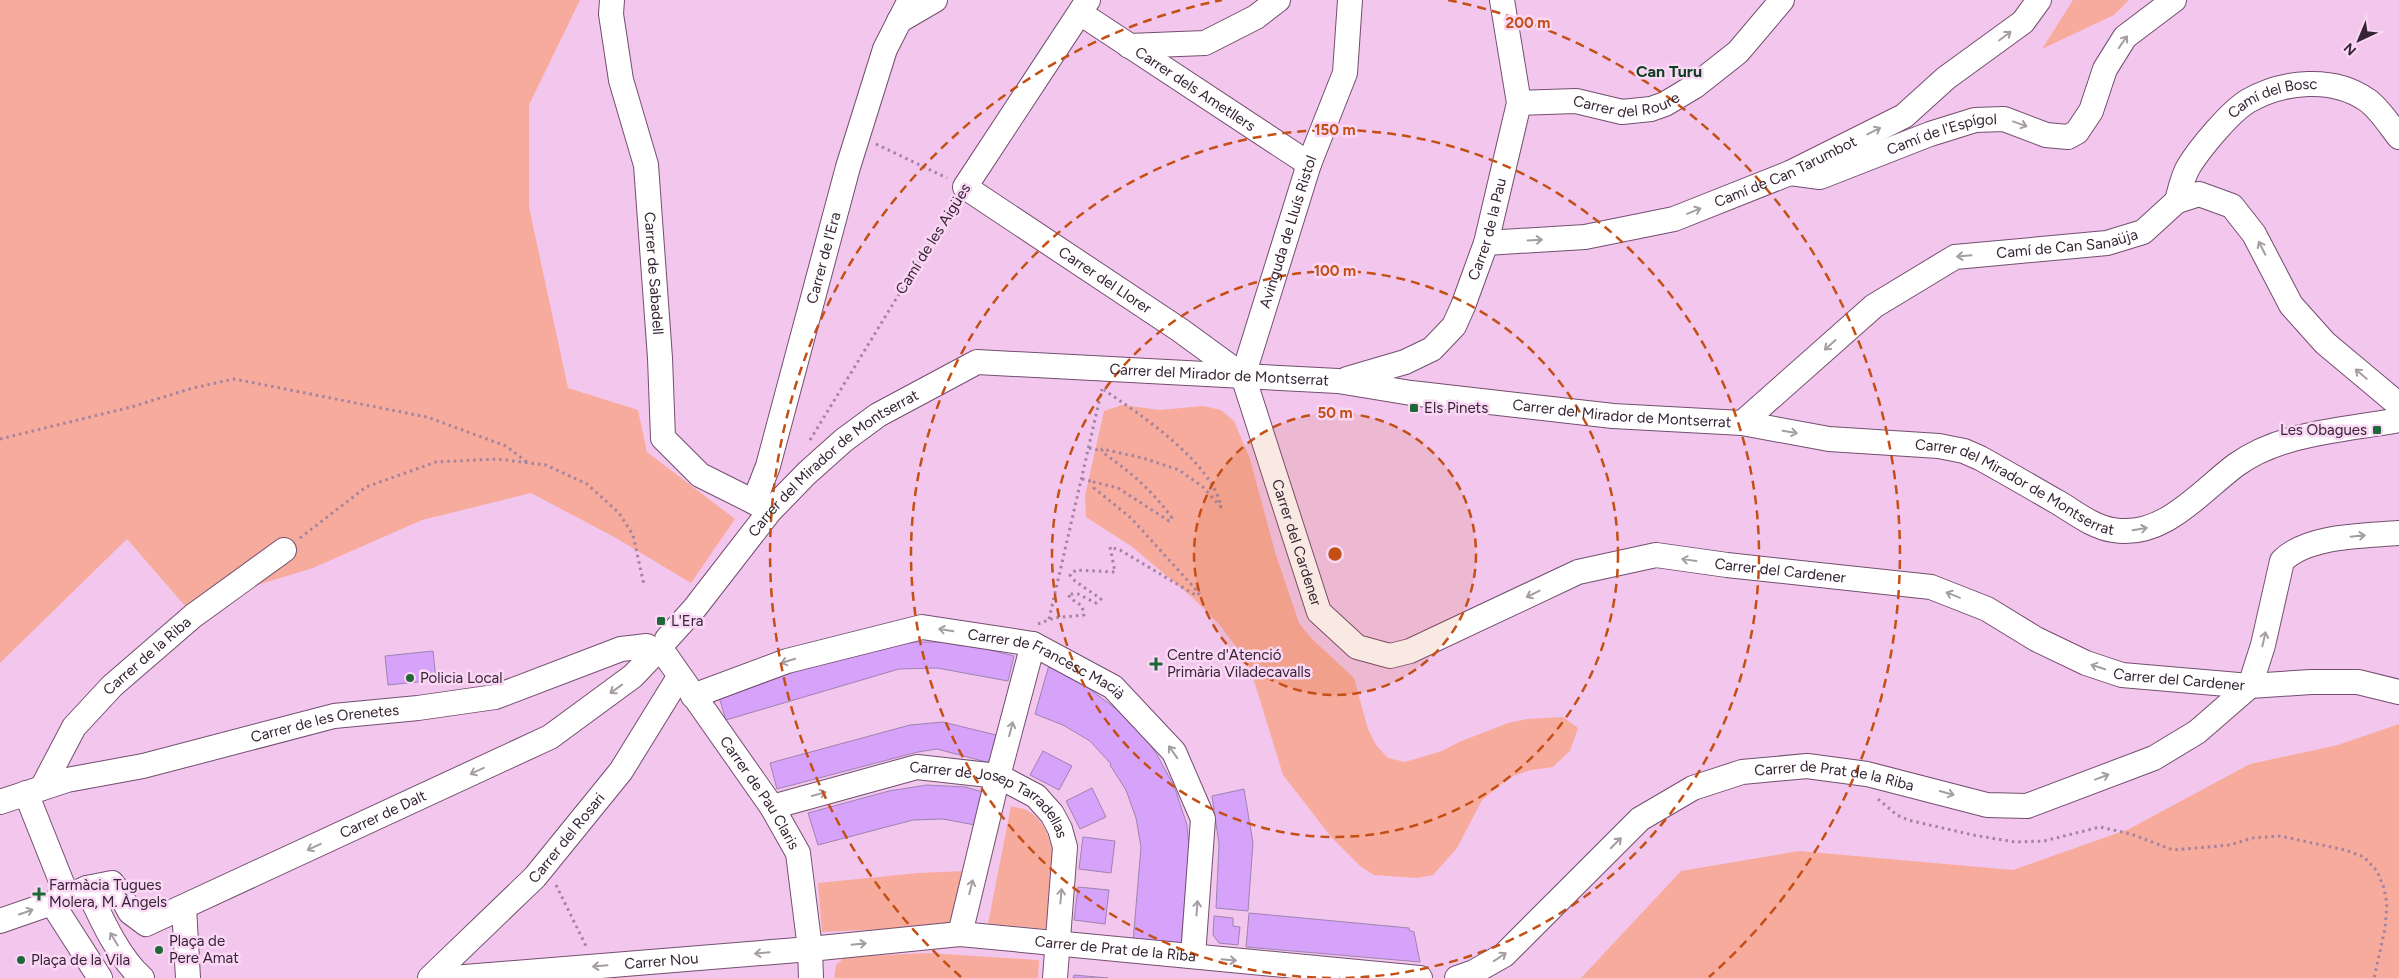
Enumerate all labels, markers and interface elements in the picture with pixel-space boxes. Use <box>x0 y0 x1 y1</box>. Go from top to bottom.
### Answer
text: 200 m <box>1506 14 1550 32</box>
north arrow <box>2334 15 2384 65</box>
one-way arrow <box>1998 30 2011 41</box>
one-way arrow <box>2118 35 2128 49</box>
text: N <box>2341 39 2360 59</box>
street label: Carrer dels Ametllers <box>1132 43 1259 135</box>
district label: Can Turu <box>1636 62 1702 81</box>
street label: Camí del Bosc <box>2224 75 2318 122</box>
street label: Carrer del Roure <box>1571 88 1683 122</box>
street label: Camí de l'Espígol <box>1884 110 1997 159</box>
one-way arrow <box>2012 120 2027 129</box>
text: 150 m <box>1314 121 1356 139</box>
one-way arrow <box>1866 126 1881 135</box>
street label: Camí de Can Tarumbot <box>1712 132 1860 211</box>
street label: Avinguda de Lluís Ristol <box>1256 153 1320 310</box>
street label: Carrer de la Pau <box>1464 176 1510 283</box>
street label: Camí de les Aigües <box>892 180 974 298</box>
one-way arrow <box>1686 206 1701 216</box>
street label: Carrer de l'Era <box>803 210 845 306</box>
street label: Carrer de Sabadell <box>640 211 667 335</box>
street label: Camí de Can Sanaüja <box>1996 225 2140 262</box>
one-way arrow <box>1527 235 1543 244</box>
one-way arrow <box>2257 241 2266 256</box>
street label: Carrer del Llorer <box>1055 243 1155 317</box>
one-way arrow <box>1956 251 1972 261</box>
text: 100 m <box>1314 262 1356 280</box>
one-way arrow <box>1823 339 1836 351</box>
street label: Carrer del Mirador de Montserrat <box>1109 360 1330 390</box>
one-way arrow <box>2355 369 2368 380</box>
street label: Carrer del Mirador de Montserrat <box>744 386 922 540</box>
street label: Carrer del Mirador de Montserrat <box>1511 396 1732 431</box>
place label: Els Pinets <box>1424 399 1488 417</box>
marker: Els Pinets <box>1408 402 1420 414</box>
text: 50 m <box>1317 404 1353 422</box>
place label: Les Obagues <box>2280 421 2367 439</box>
marker: Les Obagues <box>2371 424 2383 436</box>
one-way arrow <box>1781 427 1797 437</box>
street label: Carrer del Mirador de Montserrat <box>1914 435 2116 539</box>
street label: Carrer del Cardener <box>1268 477 1325 608</box>
one-way arrow <box>2132 524 2148 534</box>
one-way arrow <box>2349 532 2365 541</box>
centre of rings <box>1326 545 1344 563</box>
street label: Carrer del Cardener <box>1713 554 1847 587</box>
one-way arrow <box>1681 555 1697 565</box>
one-way arrow <box>1526 590 1541 599</box>
one-way arrow <box>1946 590 1961 600</box>
place label: L'Era <box>671 612 703 630</box>
street label: Carrer de la Riba <box>99 613 195 699</box>
marker: L'Era <box>655 615 667 627</box>
one-way arrow <box>938 625 954 635</box>
street label: Carrer de Francesc Macià <box>966 625 1129 703</box>
one-way arrow <box>2260 632 2270 648</box>
place label: Centre d'Atenció Primària Viladecavalls <box>1167 646 1311 681</box>
one-way arrow <box>781 657 797 667</box>
marker: Centre d'Atenció Primària Viladecavalls <box>1149 657 1163 671</box>
one-way arrow <box>2091 662 2106 671</box>
street label: Carrer del Cardener <box>2111 664 2245 695</box>
place label: Policia Local <box>420 669 503 687</box>
marker: Policia Local <box>404 672 416 684</box>
one-way arrow <box>610 683 623 694</box>
street label: Carrer de les Orenetes <box>249 701 400 746</box>
one-way arrow <box>1006 721 1016 737</box>
street label: Carrer de Pau Claris <box>716 733 803 853</box>
one-way arrow <box>1167 745 1178 759</box>
street label: Carrer de Josep Tarradellas <box>908 757 1071 840</box>
street label: Carrer de Prat de la Riba <box>1753 757 1916 795</box>
one-way arrow <box>470 767 485 776</box>
one-way arrow <box>2094 772 2109 782</box>
street label: Carrer de Dalt <box>337 786 429 842</box>
street label: Carrer del Rosari <box>525 789 609 887</box>
one-way arrow <box>811 789 827 799</box>
one-way arrow <box>1938 789 1954 799</box>
one-way arrow <box>1610 837 1622 849</box>
one-way arrow <box>307 843 322 852</box>
place label: Farmàcia Tugues Molera, M. Àngels <box>49 876 167 911</box>
one-way arrow <box>967 879 976 895</box>
marker: Farmàcia Tugues Molera, M. Àngels <box>33 888 45 900</box>
one-way arrow <box>1056 888 1065 904</box>
one-way arrow <box>1192 900 1201 916</box>
one-way arrow <box>18 907 34 916</box>
one-way arrow <box>108 932 118 946</box>
place label: Plaça de Pere Amat <box>169 932 239 967</box>
street label: Carrer de Prat de la Riba <box>1034 932 1197 966</box>
one-way arrow <box>850 939 866 949</box>
marker: Plaça de Pere Amat <box>153 944 165 956</box>
one-way arrow <box>754 948 770 958</box>
street label: Carrer Nou <box>624 949 699 973</box>
place label: Plaça de la Vila <box>31 951 130 969</box>
one-way arrow <box>1493 951 1507 962</box>
marker: Plaça de la Vila <box>15 954 27 966</box>
one-way arrow <box>1221 955 1237 965</box>
one-way arrow <box>592 961 608 971</box>

